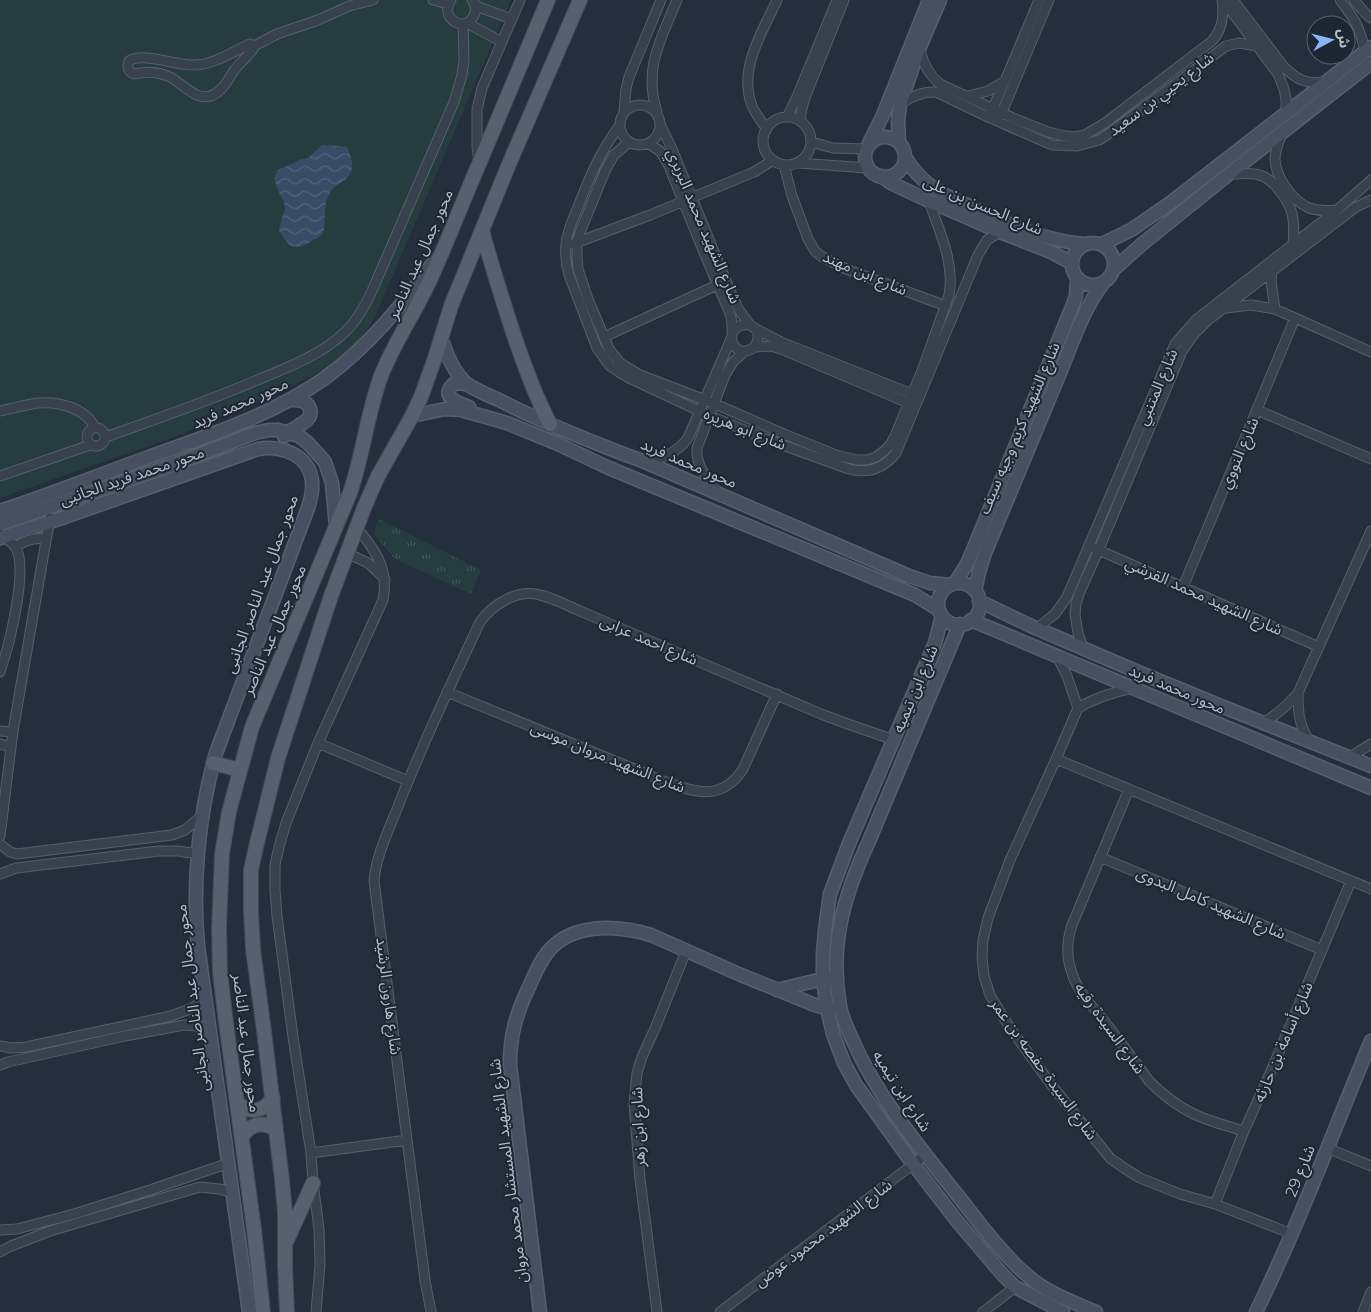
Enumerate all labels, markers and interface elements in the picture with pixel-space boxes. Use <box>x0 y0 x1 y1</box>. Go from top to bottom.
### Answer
north arrow <box>1306 15 1356 65</box>
text: ش <box>1334 28 1354 49</box>
street label: شارع يحيي بن سعيد <box>1104 48 1220 142</box>
street label: شارع الشهيد محمد البربري <box>660 146 745 307</box>
street label: شارع الحسن بن على <box>919 171 1046 241</box>
street label: محور جمال عبد الناصر <box>382 186 458 323</box>
street label: شارع ابن مهند <box>819 247 910 302</box>
street label: شارع الشهيد كريم وجيه سيف <box>974 339 1067 518</box>
street label: شارع المتنبي <box>1132 346 1184 429</box>
street label: محور محمد فريد <box>189 373 291 433</box>
street label: شارع ابو هريره <box>700 404 789 457</box>
street label: شارع النووي <box>1215 414 1265 493</box>
street label: محور محمد فريد <box>638 434 740 492</box>
street label: محور محمد فريد الجانبى <box>57 442 207 510</box>
street label: محور جمال عبد الناصر الجانبى <box>220 492 302 676</box>
street label: شارع الشهيد محمد القرشي <box>1121 553 1286 642</box>
street label: محور جمال عبد الناصر <box>238 562 310 698</box>
street label: شارع احمد عرابى <box>596 611 701 672</box>
street label: شارع ابن تيميه <box>888 642 945 737</box>
street label: محور محمد فريد <box>1126 660 1228 718</box>
street label: شارع الشهيد مروان موسى <box>527 717 688 799</box>
street label: شارع الشهيد كامل البدوى <box>1132 863 1289 946</box>
street label: محور جمال عبد الناصر الجانبى <box>171 903 214 1093</box>
street label: شارع هارون الرشيد <box>369 936 406 1056</box>
street label: محور جمال عبد الناصر <box>228 971 265 1114</box>
street label: شارع السيدة رقيه <box>1068 979 1150 1079</box>
street label: شارع أسامة بن حارثه <box>1249 979 1320 1106</box>
street label: شارع السيدة حفصه بن عمر <box>983 994 1102 1145</box>
street label: شارع ابن تيميه <box>866 1047 935 1137</box>
street label: شارع الشهيد المستشار محمد مروان <box>485 1057 534 1284</box>
street label: شارع ابن زهر <box>627 1087 652 1168</box>
street label: شارع 29 <box>1281 1142 1322 1201</box>
street label: شارع الشهيد محمود عوض <box>750 1175 897 1293</box>

